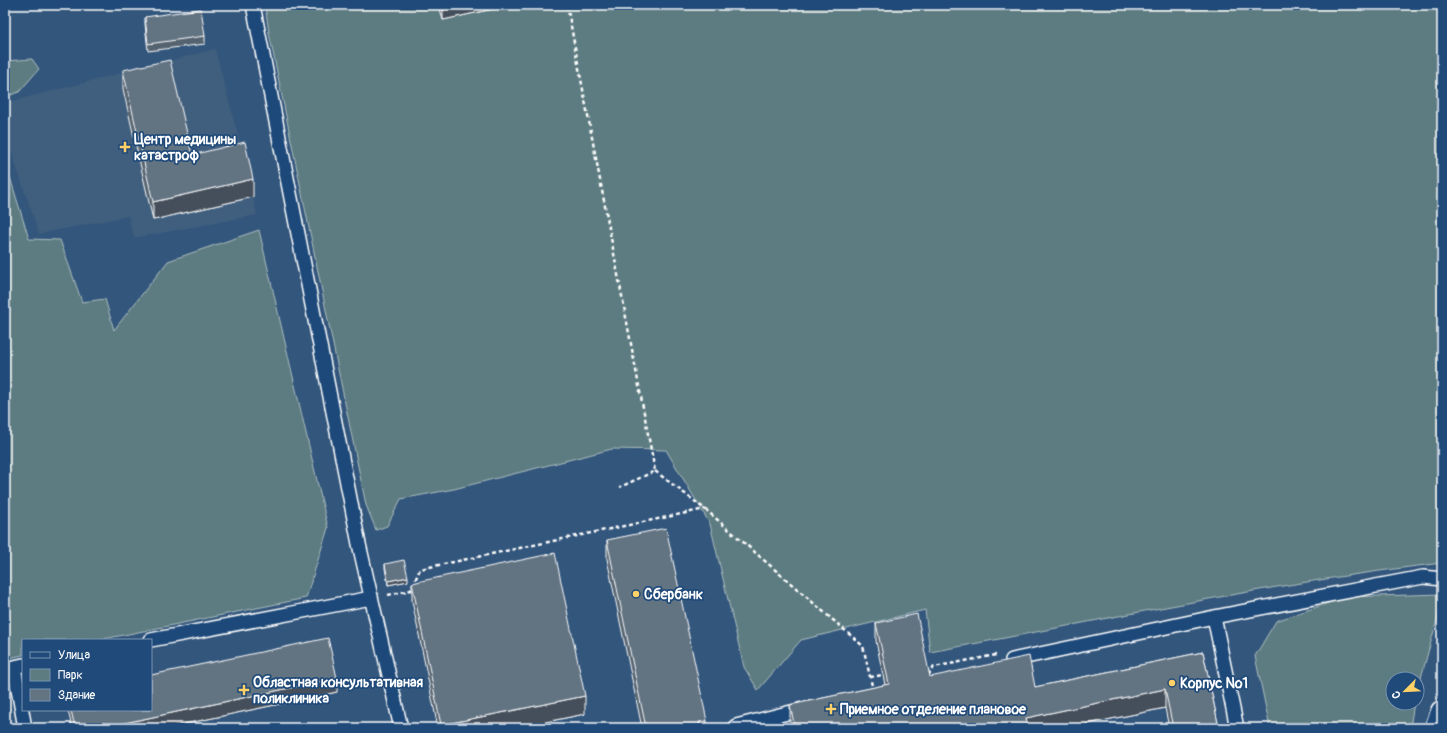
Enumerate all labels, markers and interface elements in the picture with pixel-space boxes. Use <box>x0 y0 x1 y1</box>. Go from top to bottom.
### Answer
place label: Центр медицины катастроф <box>134 131 236 164</box>
marker: Центр медицины катастроф <box>119 141 131 153</box>
place label: Сбербанк <box>644 586 703 603</box>
marker: Сбербанк <box>631 589 641 599</box>
legend <box>22 639 152 711</box>
text: Улица <box>58 648 90 663</box>
text: Парк <box>58 668 83 683</box>
north arrow <box>1385 671 1425 711</box>
place label: Областная консультативная поликлиника <box>253 674 424 707</box>
place label: Корпус №1 <box>1180 675 1248 692</box>
marker: Корпус №1 <box>1167 678 1177 688</box>
marker: Областная консультативная поликлиника <box>238 684 250 696</box>
text: Здание <box>58 688 95 703</box>
text: С <box>1389 689 1404 701</box>
place label: Приемное отделение плановое <box>840 701 1027 718</box>
marker: Приемное отделение плановое <box>825 703 837 715</box>

